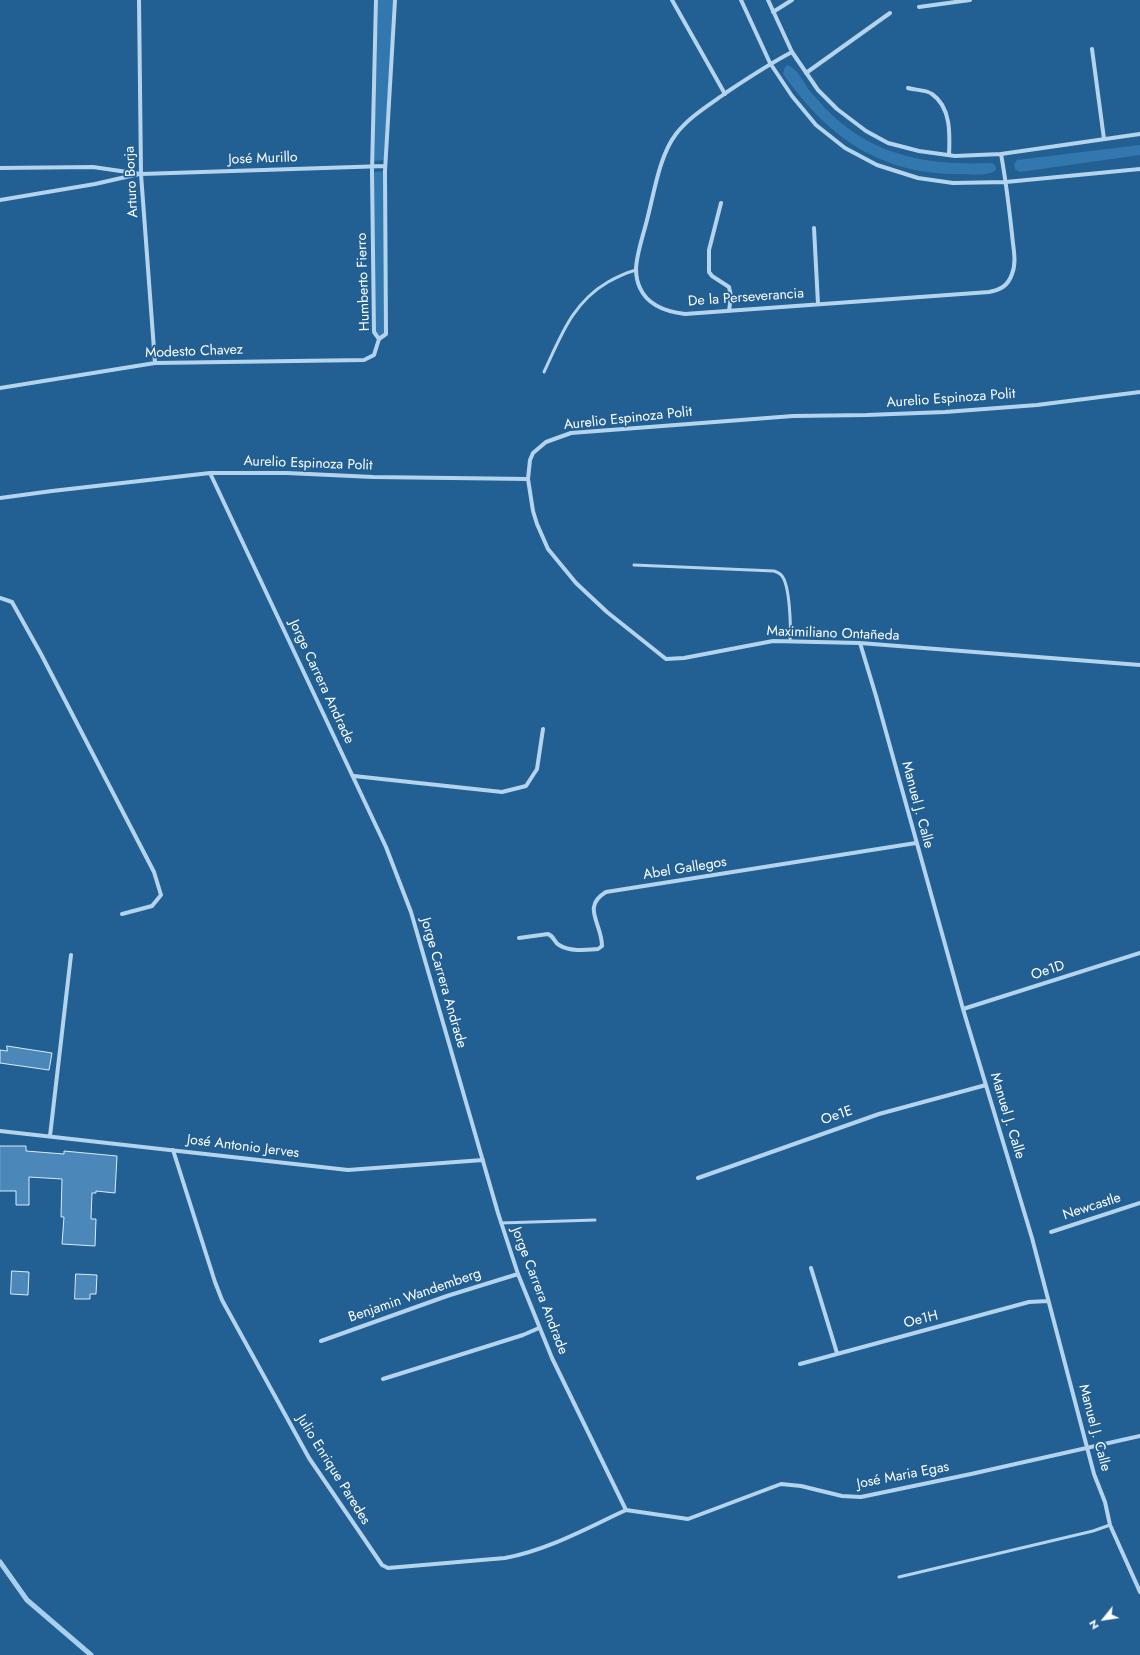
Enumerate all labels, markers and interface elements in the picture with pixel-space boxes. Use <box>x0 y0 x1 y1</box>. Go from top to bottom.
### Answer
street label: Arturo Borja <box>122 146 142 218</box>
street label: José Murillo <box>228 149 298 169</box>
street label: Humberto Fierro <box>354 233 374 331</box>
street label: De la Perseverancia <box>688 286 804 310</box>
street label: Modesto Chavez <box>145 342 243 362</box>
street label: Aurelio Espinoza Polit <box>886 386 1016 412</box>
street label: Aurelio Espinoza Polit <box>563 404 693 434</box>
street label: Aurelio Espinoza Polit <box>243 453 373 475</box>
street label: Jorge Carrera Andrade <box>285 617 357 747</box>
street label: Maximiliano Ontañeda <box>766 623 900 645</box>
street label: Manuel J. Calle <box>897 760 937 850</box>
street label: Abel Gallegos <box>642 854 728 884</box>
street label: Jorge Carrera Andrade <box>416 916 470 1050</box>
street label: Oe1D <box>1029 958 1067 984</box>
street label: Manuel J. Calle <box>986 1071 1028 1161</box>
street label: Oe1E <box>819 1103 855 1129</box>
street label: José Antonio Jerves <box>186 1132 300 1162</box>
street label: Newcastle <box>1061 1190 1123 1224</box>
street label: Jorge Carrera Andrade <box>507 1225 571 1357</box>
street label: Benjamin Wandemberg <box>346 1265 484 1327</box>
street label: Oe1H <box>902 1308 940 1332</box>
street label: Manuel J. Calle <box>1074 1383 1114 1473</box>
street label: Julio Enrique Paredes <box>292 1412 374 1528</box>
street label: José Maria Egas <box>855 1459 951 1493</box>
north arrow <box>1084 1599 1124 1639</box>
text: N <box>1084 1617 1103 1633</box>

